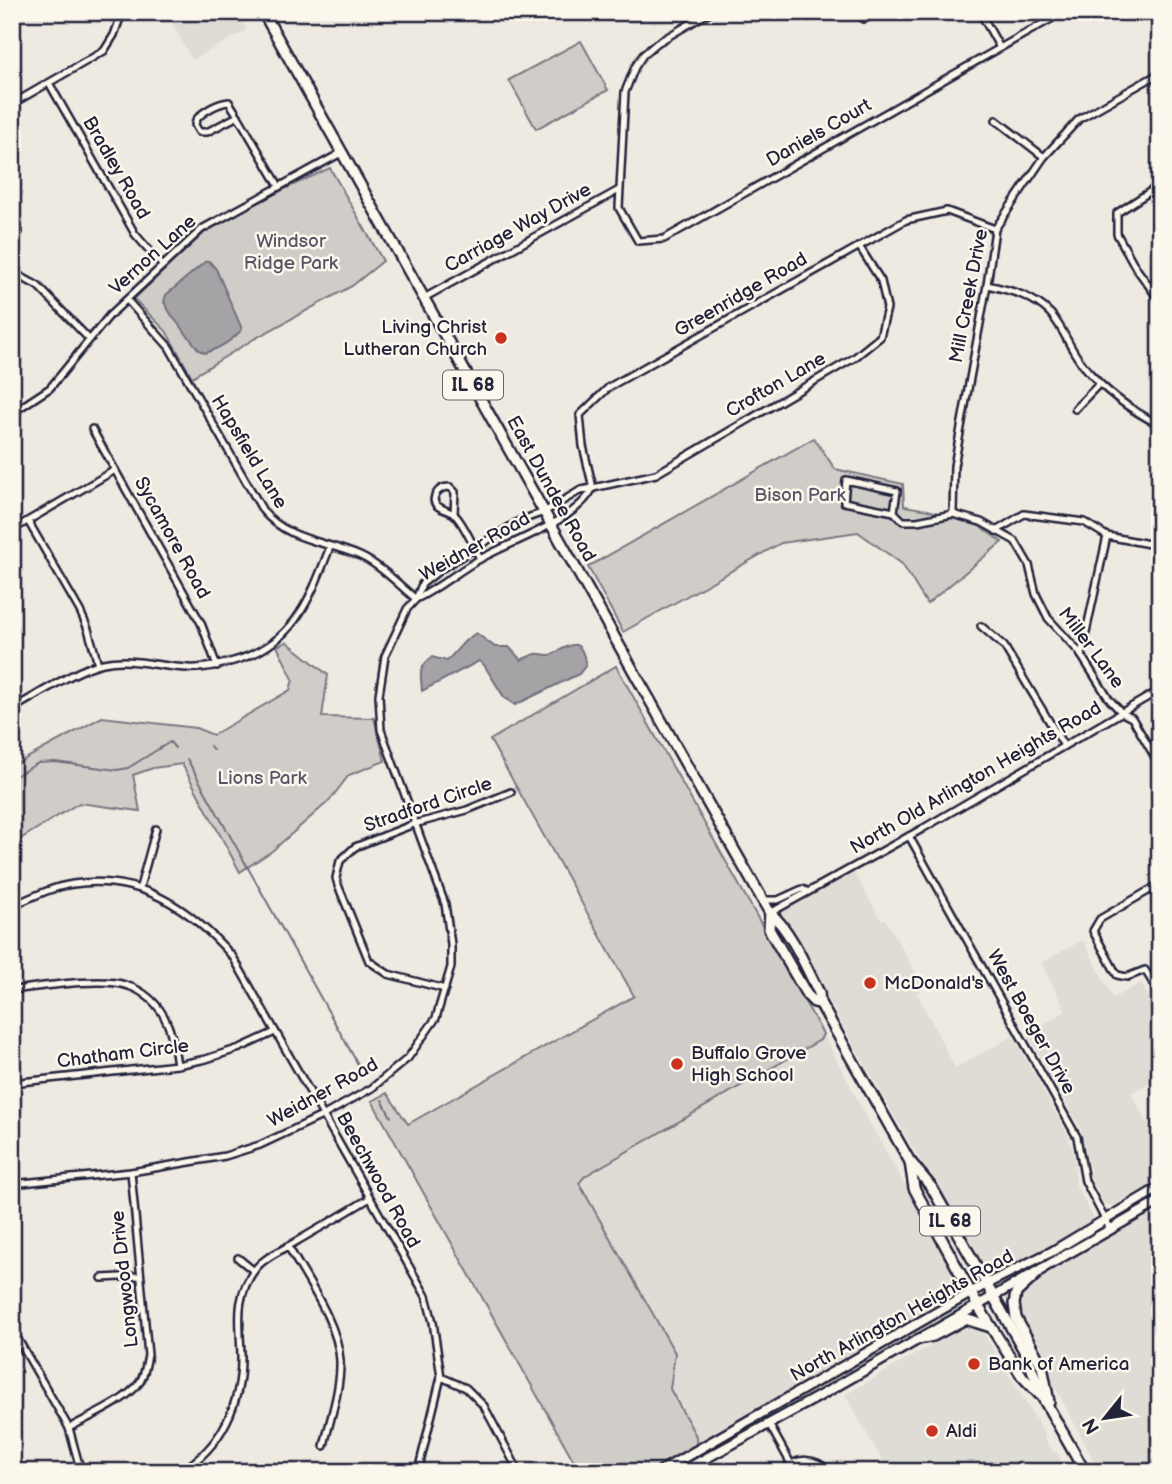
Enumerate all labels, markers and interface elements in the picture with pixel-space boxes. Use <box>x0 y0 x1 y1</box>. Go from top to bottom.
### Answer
street label: Daniels Court <box>763 94 876 172</box>
street label: Bradley Road <box>77 113 155 223</box>
street label: Carriage Way Drive <box>441 178 595 278</box>
street label: Vernon Lane <box>105 210 201 300</box>
street label: Mill Creek Drive <box>945 227 993 365</box>
park label: Windsor Ridge Park <box>244 230 339 275</box>
street label: Greenridge Road <box>671 248 811 342</box>
place label: Living Christ Lutheran Church <box>343 316 487 361</box>
marker: Living Christ Lutheran Church <box>493 330 509 346</box>
street label: Crofton Lane <box>722 347 830 423</box>
road number: IL 68 <box>443 370 503 400</box>
street label: Hapsfield Lane <box>206 391 292 513</box>
street label: East Dundee Road <box>501 412 601 566</box>
street label: Sycamore Road <box>129 473 215 603</box>
park label: Bison Park <box>754 484 846 507</box>
street label: Weidner Road <box>416 507 534 587</box>
street label: Miller Lane <box>1053 603 1129 693</box>
street label: North Old Arlington Heights Road <box>846 697 1106 859</box>
park label: Lions Park <box>217 767 307 790</box>
street label: Stradford Circle <box>361 772 495 838</box>
street label: West Boeger Drive <box>982 946 1080 1098</box>
place label: McDonald's <box>884 972 984 995</box>
marker: McDonald's <box>862 975 878 991</box>
street label: Chatham Circle <box>56 1035 190 1073</box>
place label: Buffalo Grove High School <box>691 1042 807 1087</box>
street label: Weidner Road <box>264 1053 382 1133</box>
marker: Buffalo Grove High School <box>669 1056 685 1072</box>
street label: Beechwood Road <box>331 1108 425 1252</box>
road number: IL 68 <box>920 1206 980 1236</box>
street label: Longwood Drive <box>106 1209 144 1349</box>
street label: North Arlington Heights Road <box>786 1245 1018 1387</box>
place label: Bank of America <box>988 1353 1129 1376</box>
marker: Bank of America <box>966 1356 982 1372</box>
north arrow <box>1070 1382 1140 1452</box>
text: N <box>1078 1414 1105 1438</box>
place label: Aldi <box>946 1420 977 1443</box>
marker: Aldi <box>924 1423 940 1439</box>

